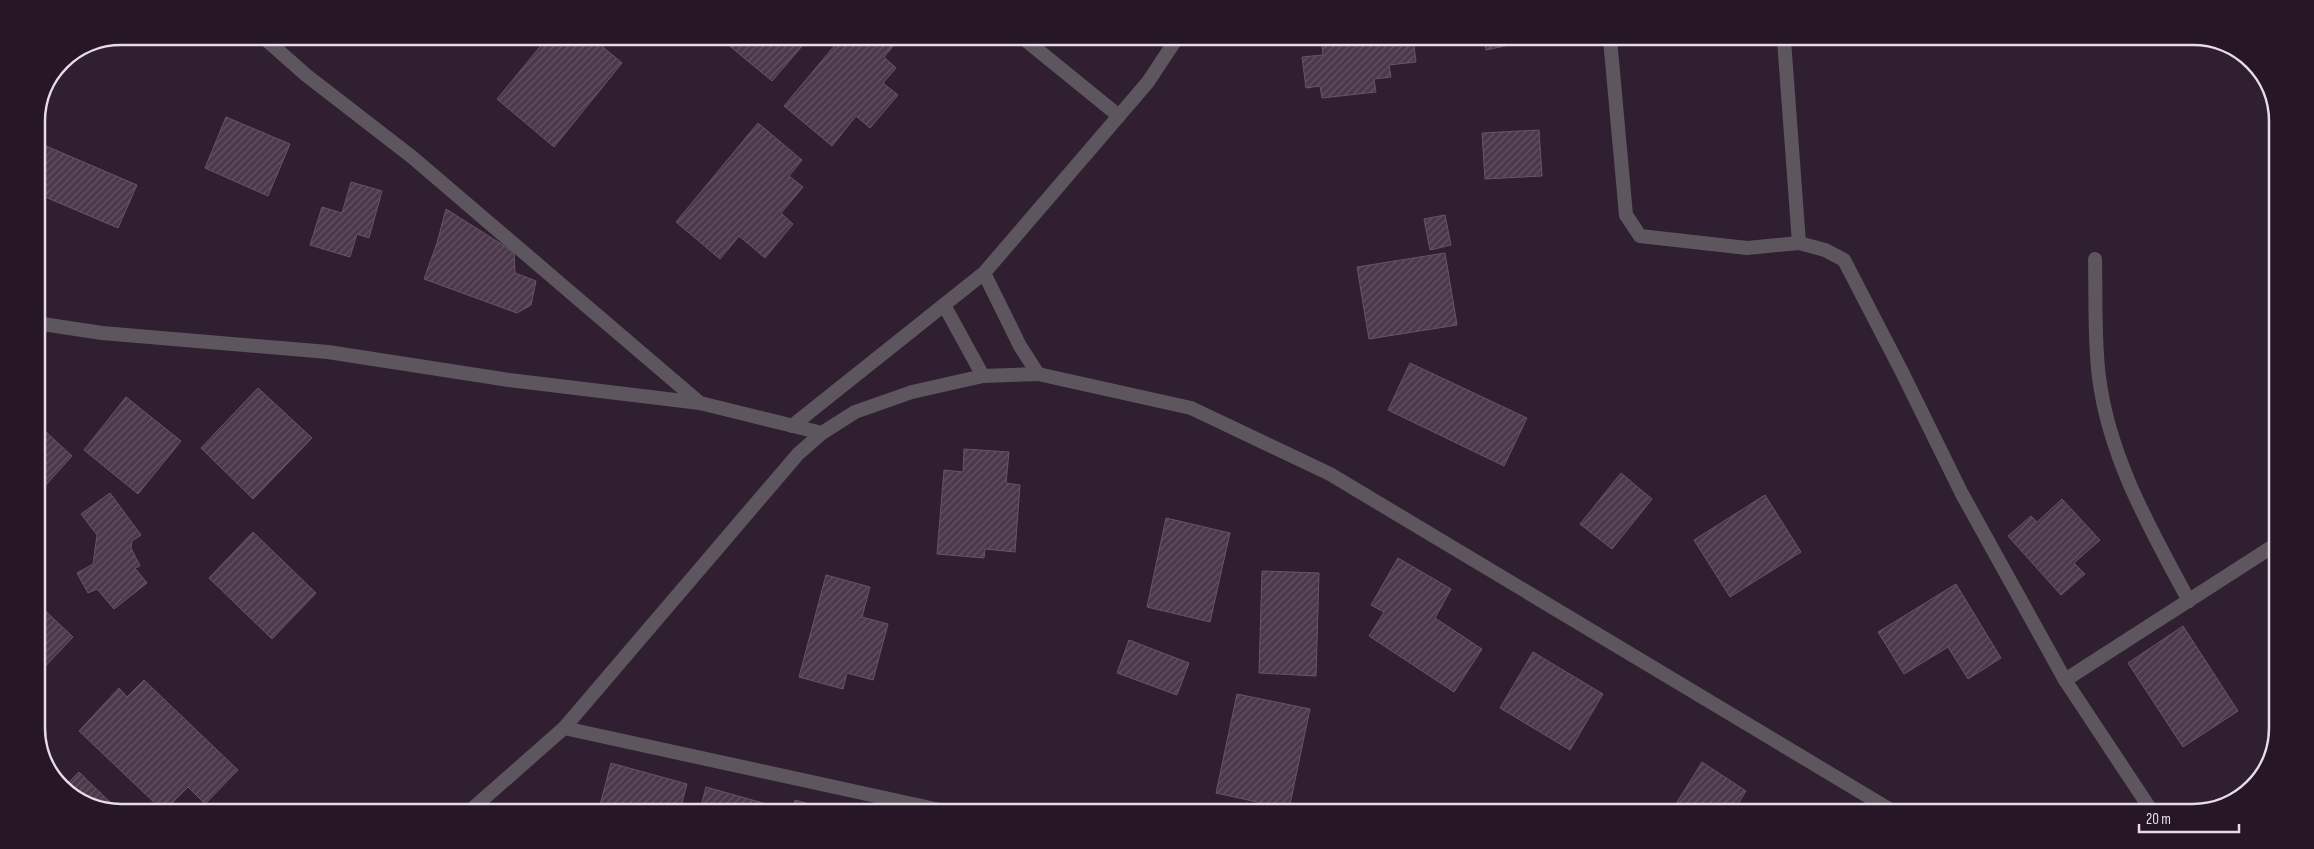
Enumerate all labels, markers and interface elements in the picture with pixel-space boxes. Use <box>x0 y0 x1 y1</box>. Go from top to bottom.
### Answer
scale bar <box>2139 802 2239 834</box>
text: 20 m <box>2146 810 2171 829</box>

